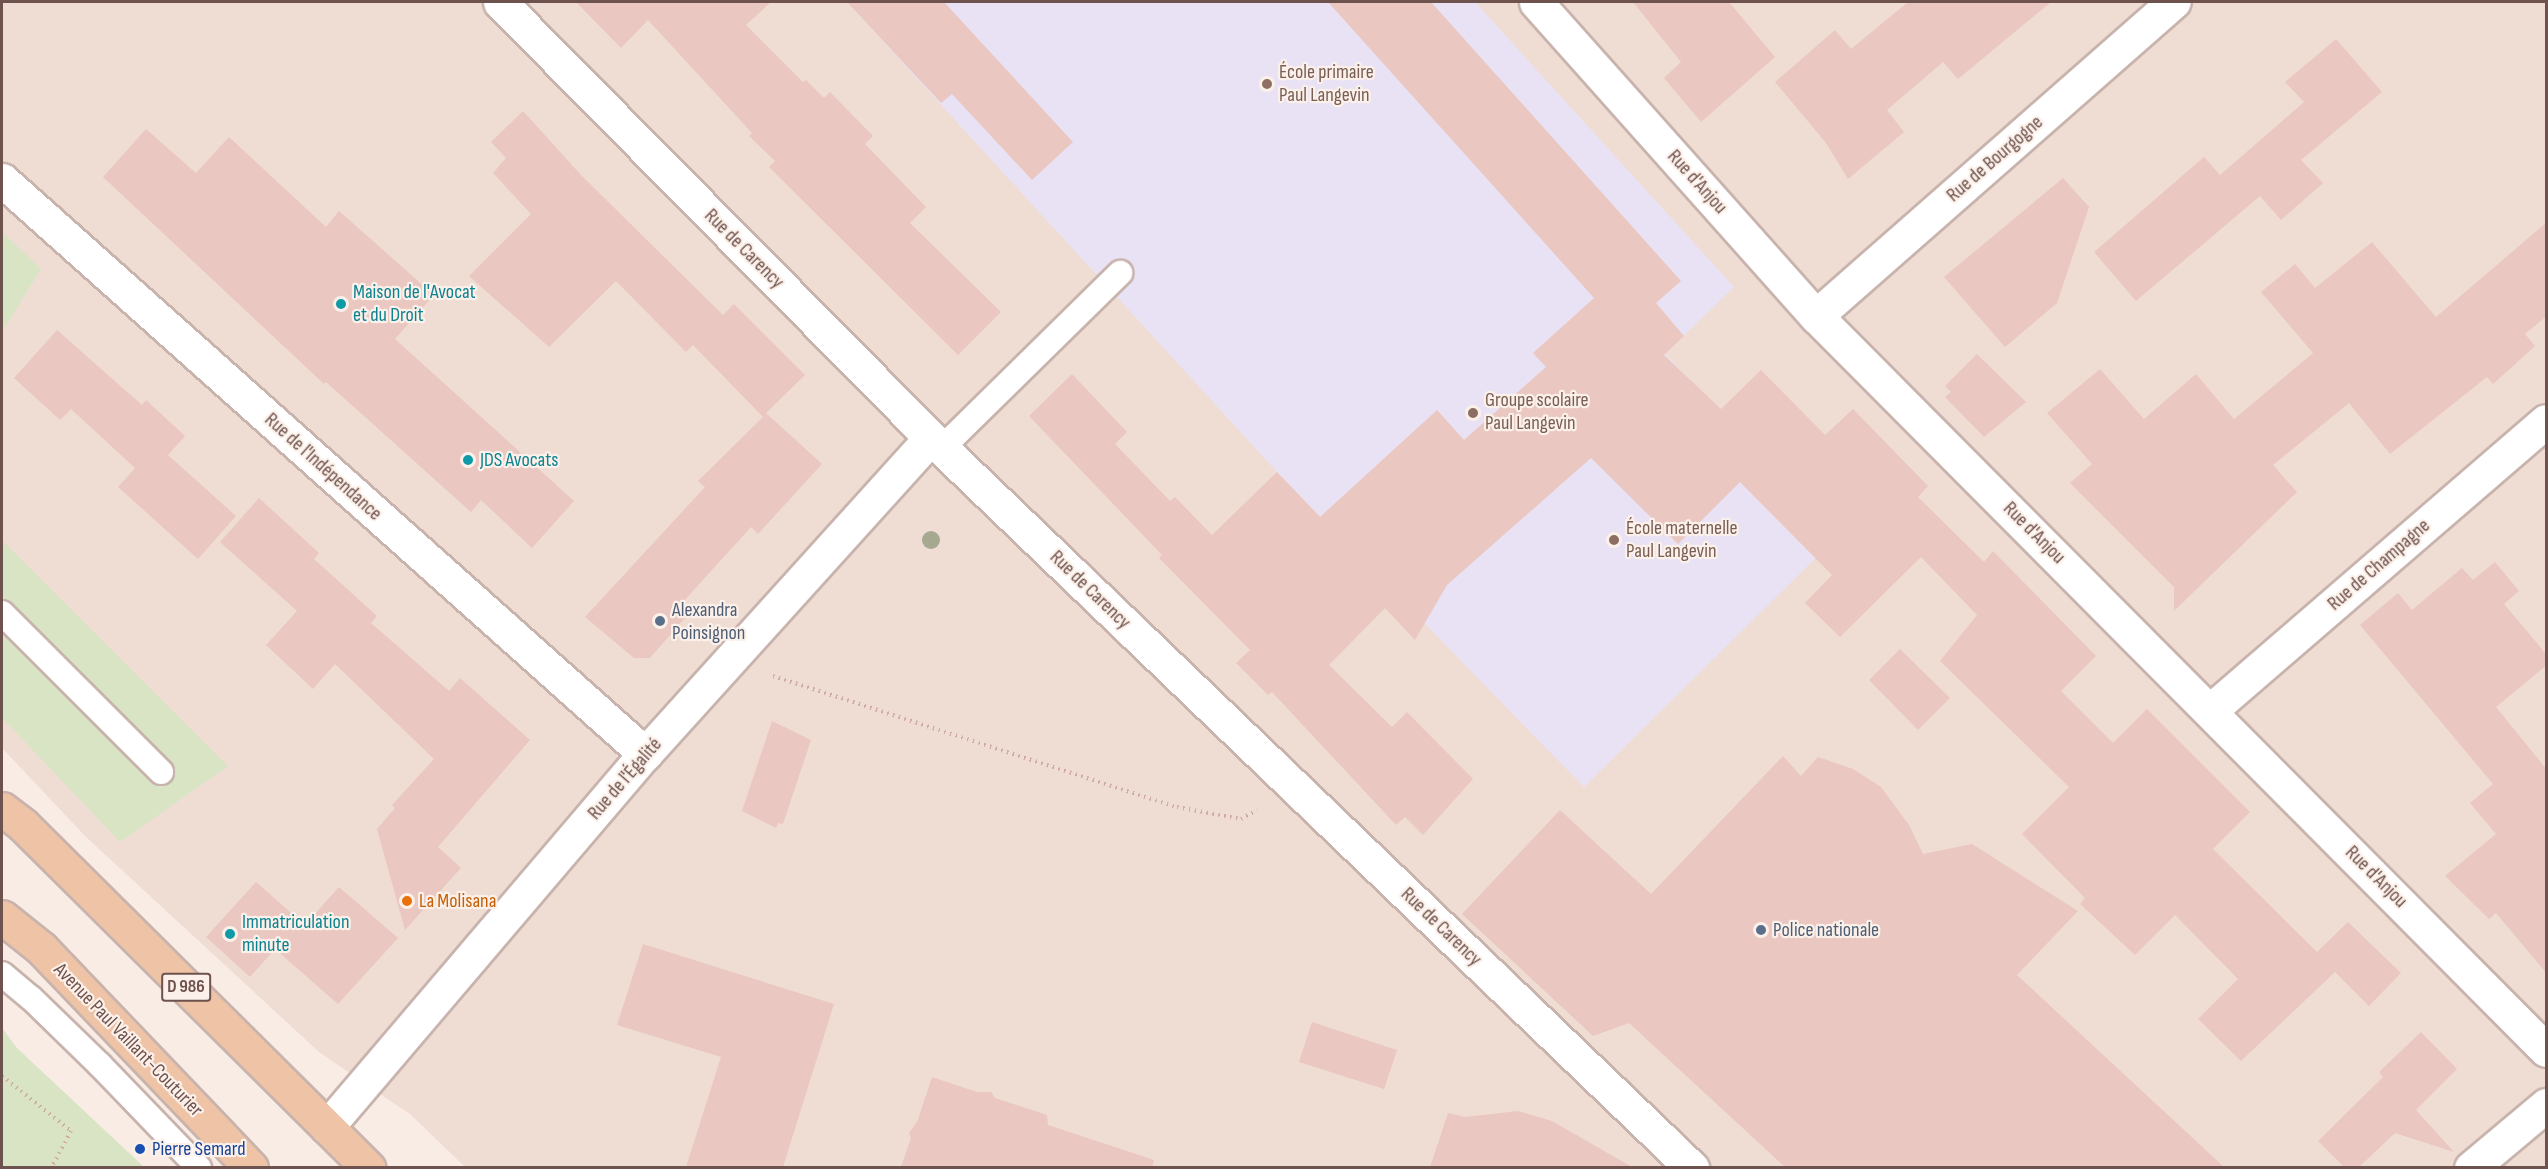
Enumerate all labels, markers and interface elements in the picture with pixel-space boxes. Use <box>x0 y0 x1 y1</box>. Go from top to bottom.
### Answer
place label: École primaire Paul Langevin <box>1279 60 1374 107</box>
marker: École primaire Paul Langevin <box>1260 77 1274 91</box>
street label: Rue de Bourgogne <box>1942 111 2048 207</box>
street label: Rue d'Anjou <box>1662 145 1732 219</box>
street label: Rue de Carency <box>699 204 789 294</box>
place label: Maison de l'Avocat et du Droit <box>353 280 476 327</box>
marker: Maison de l'Avocat et du Droit <box>334 297 348 311</box>
place label: Groupe scolaire Paul Langevin <box>1485 389 1589 436</box>
marker: Groupe scolaire Paul Langevin <box>1466 406 1480 420</box>
street label: Rue de l'Indépendance <box>259 408 387 526</box>
place label: JDS Avocats <box>480 448 558 472</box>
marker: JDS Avocats <box>461 453 475 467</box>
street label: Rue d'Anjou <box>1998 497 2070 569</box>
street label: Rue de Champagne <box>2323 514 2435 616</box>
place label: École maternelle Paul Langevin <box>1626 516 1738 563</box>
marker: École maternelle Paul Langevin <box>1607 533 1621 547</box>
street label: Rue de Carency <box>1045 546 1135 634</box>
place label: Alexandra Poinsignon <box>672 598 745 645</box>
marker: Alexandra Poinsignon <box>653 614 667 628</box>
street label: Rue de l'Égalité <box>583 733 667 825</box>
street label: Rue d'Anjou <box>2340 841 2412 913</box>
street label: Rue de Carency <box>1396 883 1486 971</box>
place label: La Molisana <box>419 889 496 913</box>
marker: La Molisana <box>400 894 414 908</box>
place label: Immatriculation minute <box>242 910 349 957</box>
place label: Police nationale <box>1773 918 1879 942</box>
marker: Police nationale <box>1754 923 1768 937</box>
marker: Immatriculation minute <box>223 927 237 941</box>
street label: Avenue Paul Vaillant-Couturier <box>48 958 208 1122</box>
road number: D 986 <box>160 972 212 1002</box>
place label: Pierre Semard <box>152 1137 245 1161</box>
marker: Pierre Semard <box>133 1142 147 1156</box>

